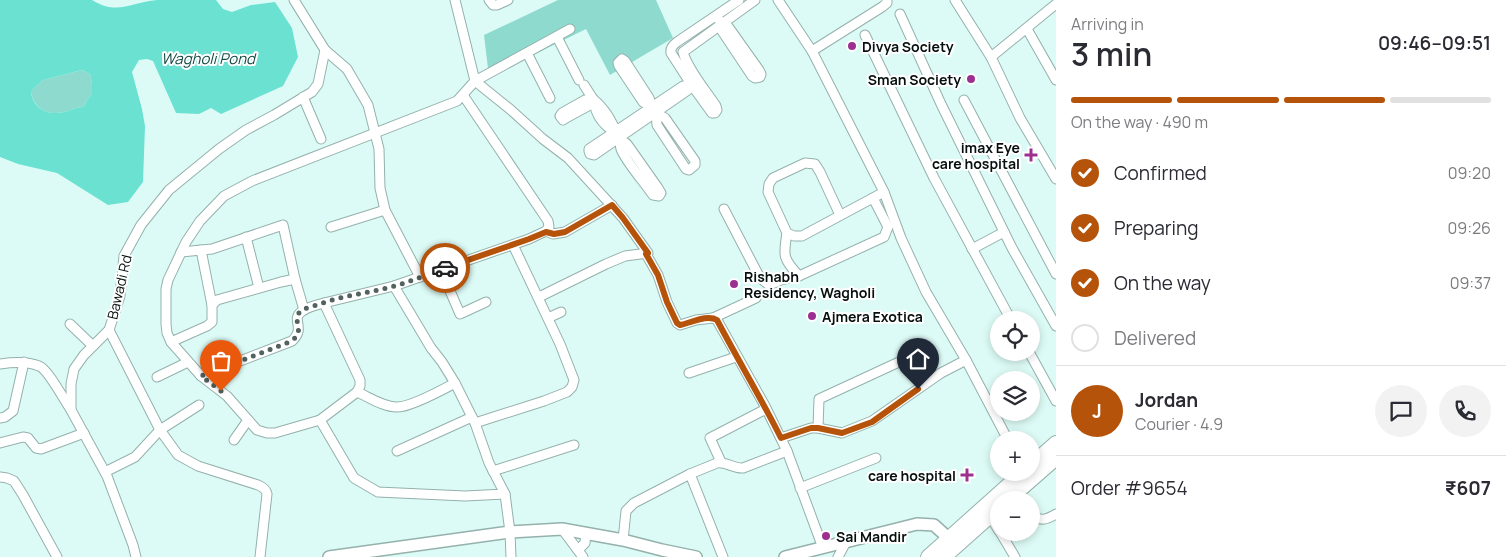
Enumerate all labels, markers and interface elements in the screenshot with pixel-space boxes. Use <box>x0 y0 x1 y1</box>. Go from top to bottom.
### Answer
text: Arriving in <box>1071 13 1144 35</box>
text: 09:46–09:51 <box>1378 30 1491 56</box>
text: 3 min <box>1071 32 1152 76</box>
place label: Divya Society <box>862 37 954 56</box>
marker: Divya Society <box>846 40 858 52</box>
water label: Wagholi Pond <box>161 48 257 69</box>
place label: Sman Society <box>868 70 961 89</box>
marker: Sman Society <box>965 73 977 85</box>
text: On the way · 490 m <box>1071 111 1208 133</box>
place label: imax Eye care hospital <box>932 138 1020 173</box>
marker: imax Eye care hospital <box>1024 148 1038 162</box>
icon: check <box>1071 159 1099 187</box>
text: Confirmed <box>1114 160 1207 186</box>
text: 09:20 <box>1448 162 1491 184</box>
icon: check <box>1071 214 1099 242</box>
text: Preparing <box>1114 215 1199 241</box>
text: 09:26 <box>1447 217 1491 239</box>
courier <box>420 243 470 293</box>
street label: Bawadi Rd <box>102 253 136 321</box>
icon: car <box>431 254 459 282</box>
place label: Rishabh Residency, Wagholi <box>744 267 875 302</box>
icon: check <box>1071 269 1099 297</box>
text: On the way <box>1114 270 1211 296</box>
text: 09:37 <box>1450 272 1491 294</box>
marker: Rishabh Residency, Wagholi <box>728 278 740 290</box>
place label: Ajmera Exotica <box>822 307 923 326</box>
marker: Ajmera Exotica <box>806 310 818 322</box>
map controls <box>990 311 1040 541</box>
button: locate <box>990 311 1040 361</box>
text: Delivered <box>1114 325 1196 351</box>
pin <box>897 338 939 389</box>
pin <box>200 340 242 391</box>
icon: home <box>904 345 932 373</box>
icon: bag <box>207 347 235 375</box>
button: layers <box>990 371 1040 421</box>
button: chat <box>1375 385 1427 437</box>
button: phone <box>1439 385 1491 437</box>
text: Jordan <box>1135 387 1198 413</box>
text: J <box>1092 398 1102 424</box>
text: Courier · 4.9 <box>1135 413 1223 435</box>
button: + <box>990 431 1040 481</box>
place label: care hospital <box>868 466 956 485</box>
marker: care hospital <box>960 468 974 482</box>
text: Order #9654 <box>1071 475 1188 501</box>
text: ₹607 <box>1445 475 1491 501</box>
button: − <box>990 491 1040 541</box>
place label: Sai Mandir <box>836 527 907 546</box>
marker: Sai Mandir <box>820 530 832 542</box>

